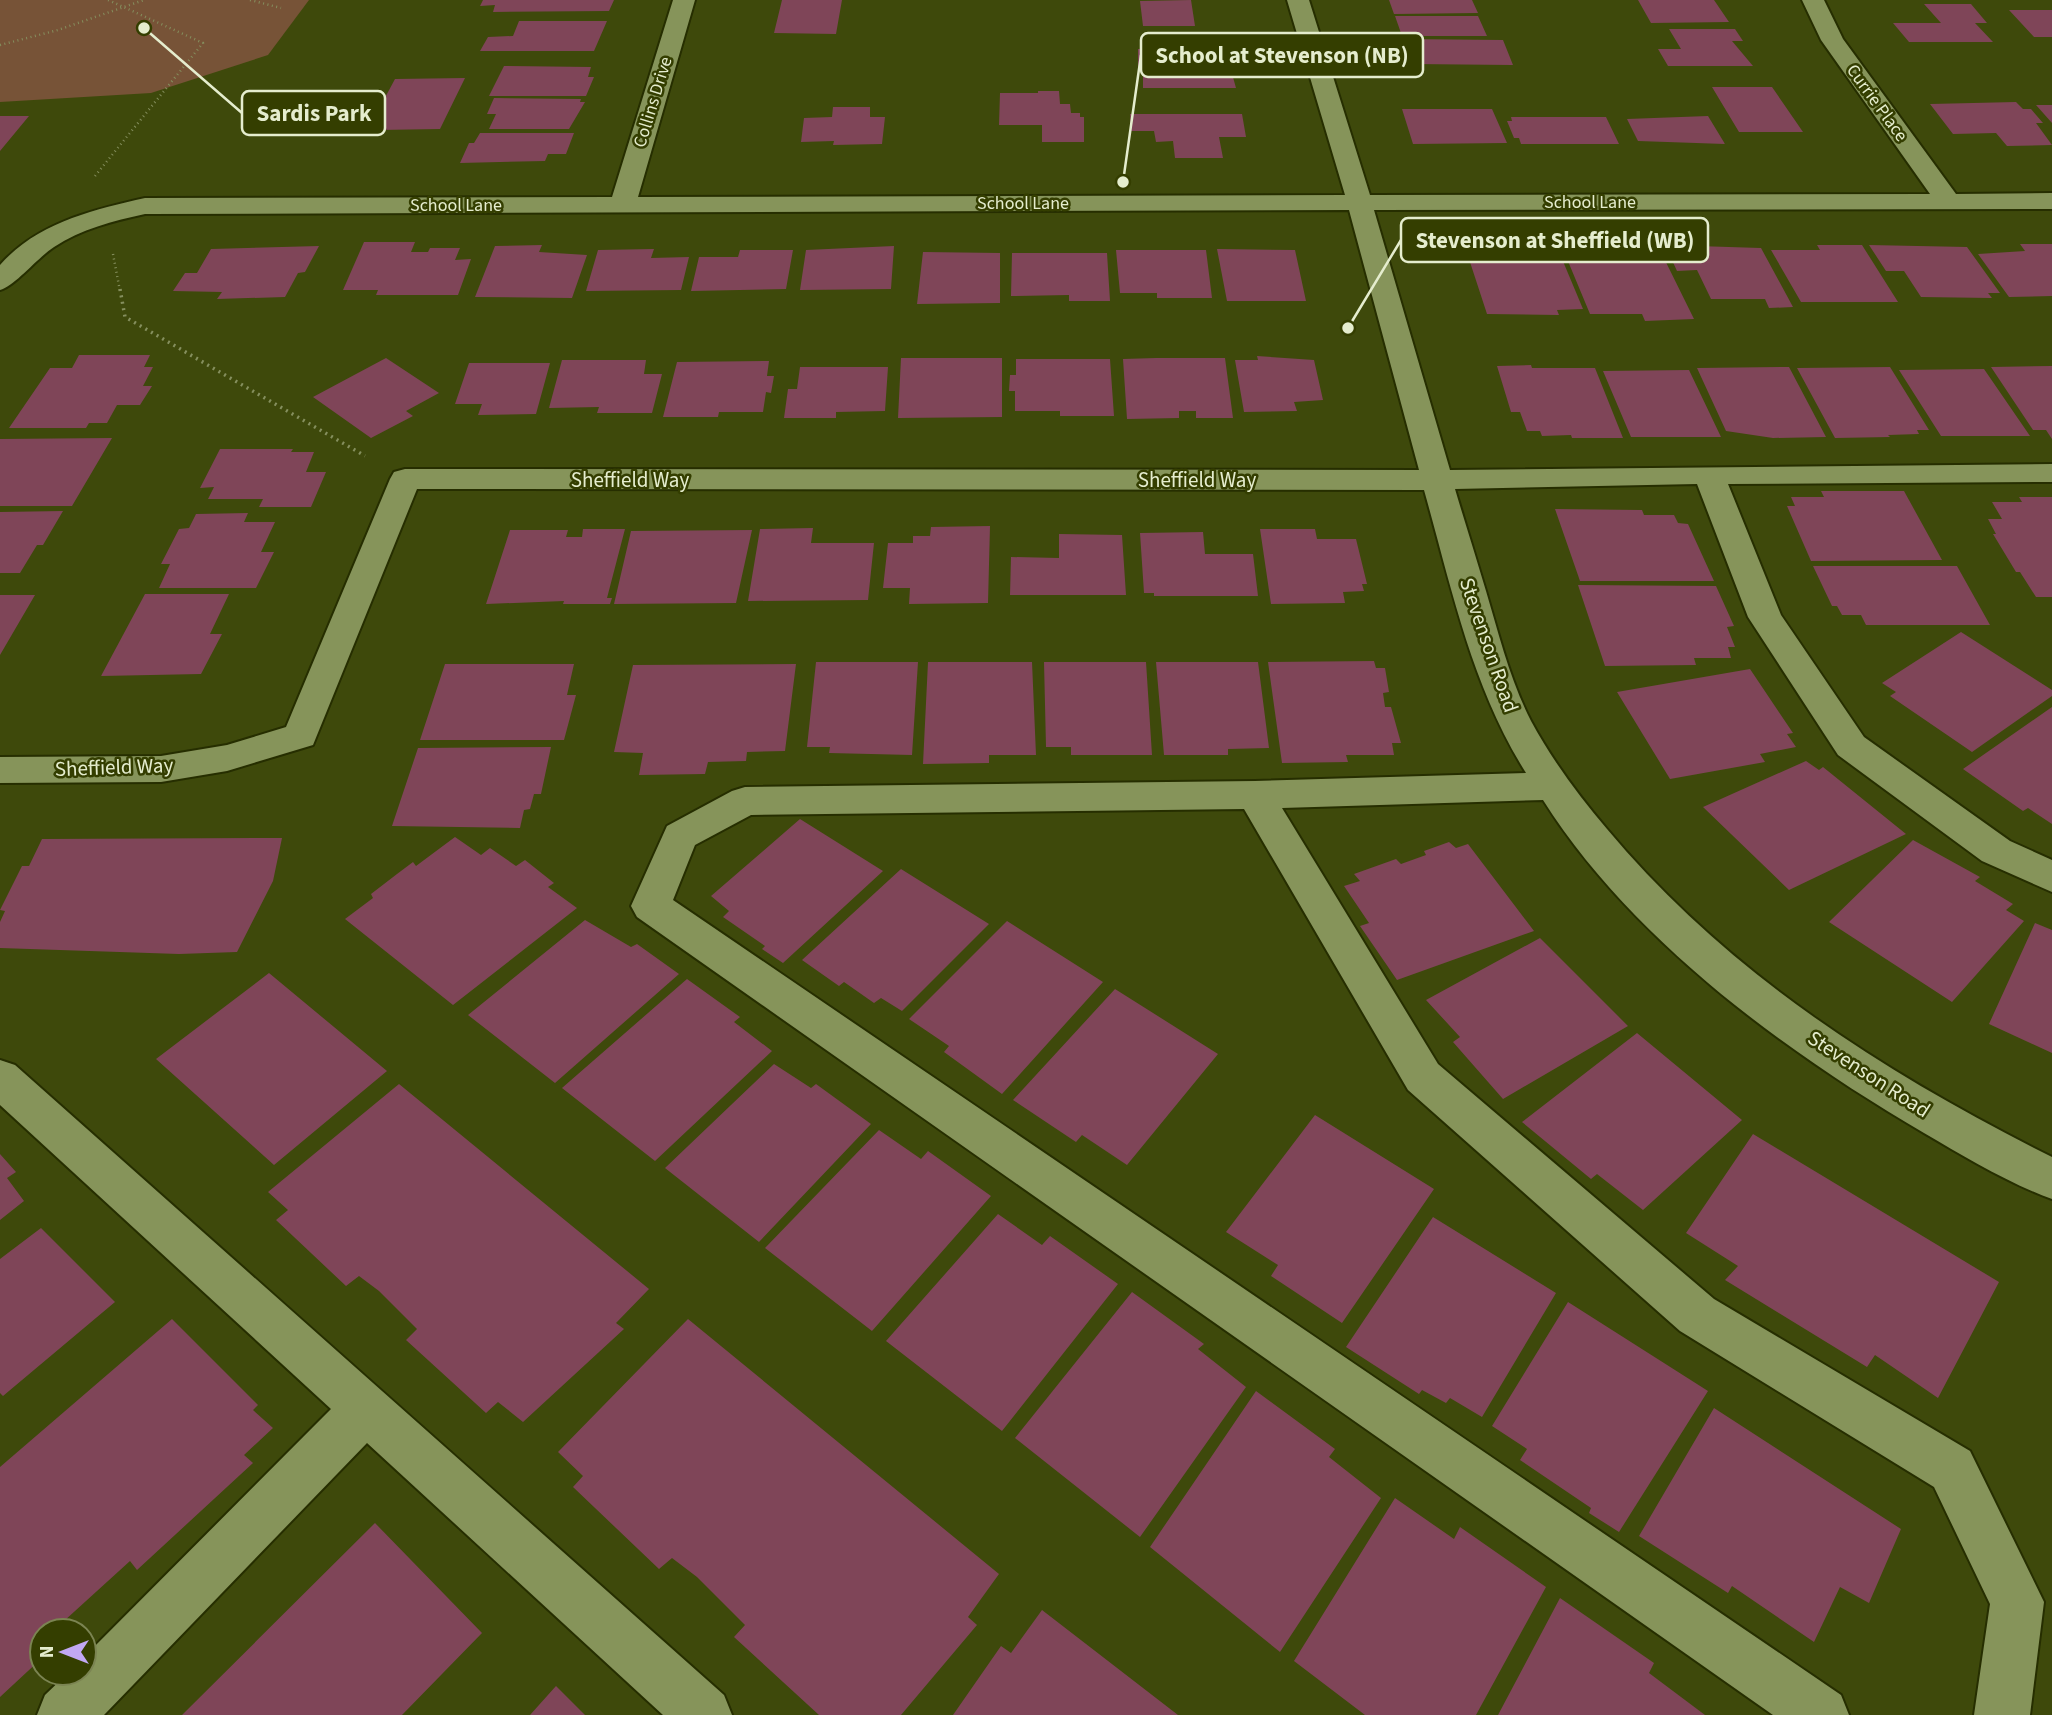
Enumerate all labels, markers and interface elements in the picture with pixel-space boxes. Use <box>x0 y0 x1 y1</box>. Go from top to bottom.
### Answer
callout: School at Stevenson (NB) <box>1141 33 1423 77</box>
text: School at Stevenson (NB) <box>1155 39 1409 72</box>
street label: Collins Drive <box>627 54 679 150</box>
street label: Currie Place <box>1840 59 1914 147</box>
callout: Sardis Park <box>242 91 385 135</box>
text: Sardis Park <box>257 97 372 130</box>
street label: School Lane <box>1544 190 1636 215</box>
street label: School Lane <box>977 191 1069 216</box>
street label: School Lane <box>410 193 502 218</box>
callout: Stevenson at Sheffield (WB) <box>1401 218 1708 262</box>
text: Stevenson at Sheffield (WB) <box>1416 224 1694 257</box>
street label: Sheffield Way <box>571 465 689 495</box>
street label: Sheffield Way <box>1138 465 1256 495</box>
street label: Stevenson Road <box>1452 574 1526 716</box>
street label: Sheffield Way <box>54 750 174 784</box>
street label: Stevenson Road <box>1802 1023 1936 1125</box>
north arrow <box>28 1617 98 1687</box>
text: N <box>34 1646 61 1658</box>

